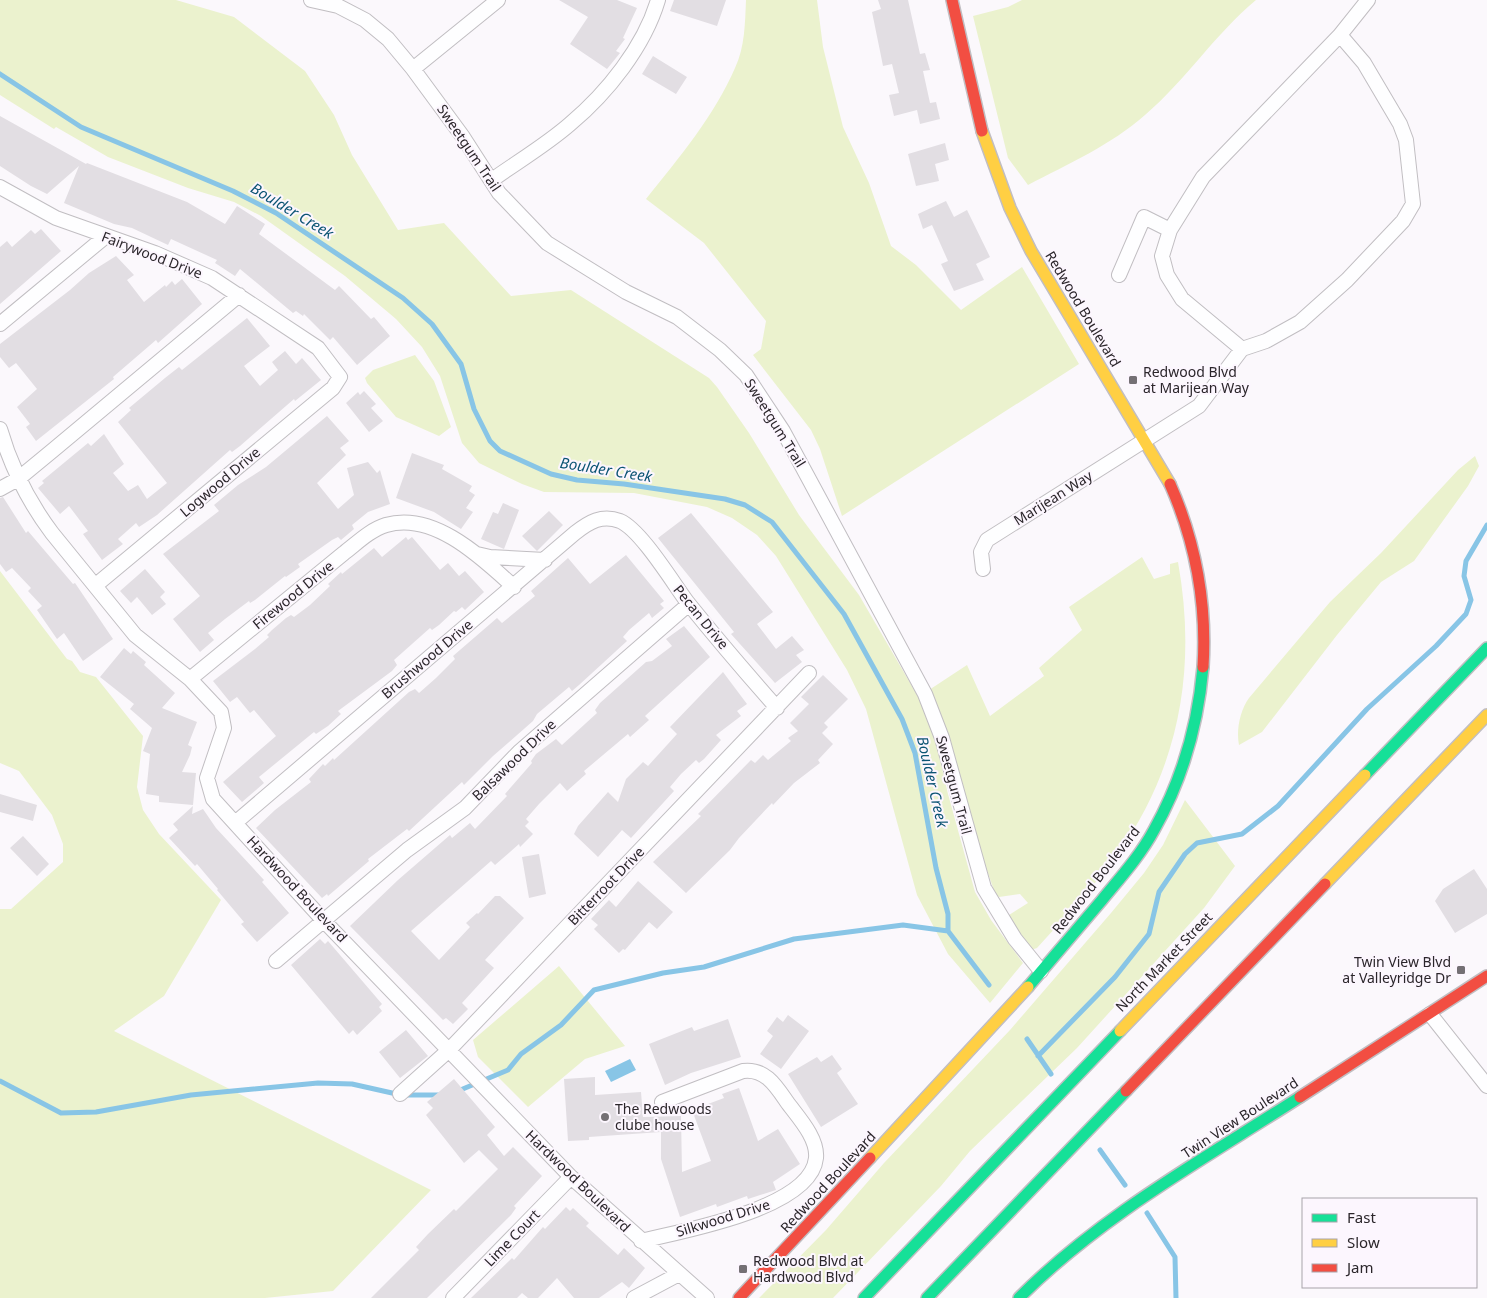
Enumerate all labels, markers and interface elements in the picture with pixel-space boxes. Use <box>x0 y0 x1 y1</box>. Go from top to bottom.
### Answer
street label: Sweetgum Trail <box>433 100 506 195</box>
water label: Boulder Creek <box>248 178 338 243</box>
street label: Fairywood Drive <box>99 227 205 283</box>
street label: Redwood Boulevard <box>1041 247 1126 370</box>
place label: Redwood Blvd at Marijean Way <box>1143 362 1250 397</box>
marker: Redwood Blvd at Marijean Way <box>1127 374 1139 386</box>
street label: Sweetgum Trail <box>741 375 810 471</box>
street label: Logwood Drive <box>176 442 264 521</box>
water label: Boulder Creek <box>559 452 654 486</box>
street label: Marijean Way <box>1010 465 1096 529</box>
street label: Firewood Drive <box>248 556 337 633</box>
street label: Pecan Drive <box>670 580 733 653</box>
street label: Brushwood Drive <box>377 615 476 702</box>
street label: Balsawood Drive <box>468 715 560 805</box>
water label: Boulder Creek <box>913 734 953 830</box>
street label: Sweetgum Trail <box>932 734 977 836</box>
street label: Redwood Boulevard <box>1048 822 1144 938</box>
street label: Hardwood Boulevard <box>243 831 352 946</box>
street label: Bitterroot Drive <box>563 842 648 929</box>
street label: North Market Street <box>1111 908 1216 1016</box>
place label: Twin View Blvd at Valleyridge Dr <box>1342 952 1451 987</box>
marker: Twin View Blvd at Valleyridge Dr <box>1455 964 1467 976</box>
street label: Twin View Boulevard <box>1178 1073 1302 1162</box>
place label: The Redwoods clube house <box>615 1099 712 1134</box>
marker: The Redwoods clube house <box>599 1111 611 1123</box>
street label: Hardwood Boulevard <box>522 1126 635 1236</box>
street label: Redwood Boulevard <box>776 1127 880 1236</box>
street label: Silkwood Drive <box>674 1194 772 1241</box>
legend <box>1302 1198 1477 1288</box>
street label: Lime Court <box>480 1205 544 1270</box>
text: Fast <box>1347 1207 1376 1227</box>
text: Slow <box>1347 1232 1380 1252</box>
place label: Redwood Blvd at Hardwood Blvd <box>753 1251 863 1286</box>
text: Jam <box>1345 1257 1374 1277</box>
marker: Redwood Blvd at Hardwood Blvd <box>737 1263 749 1275</box>

